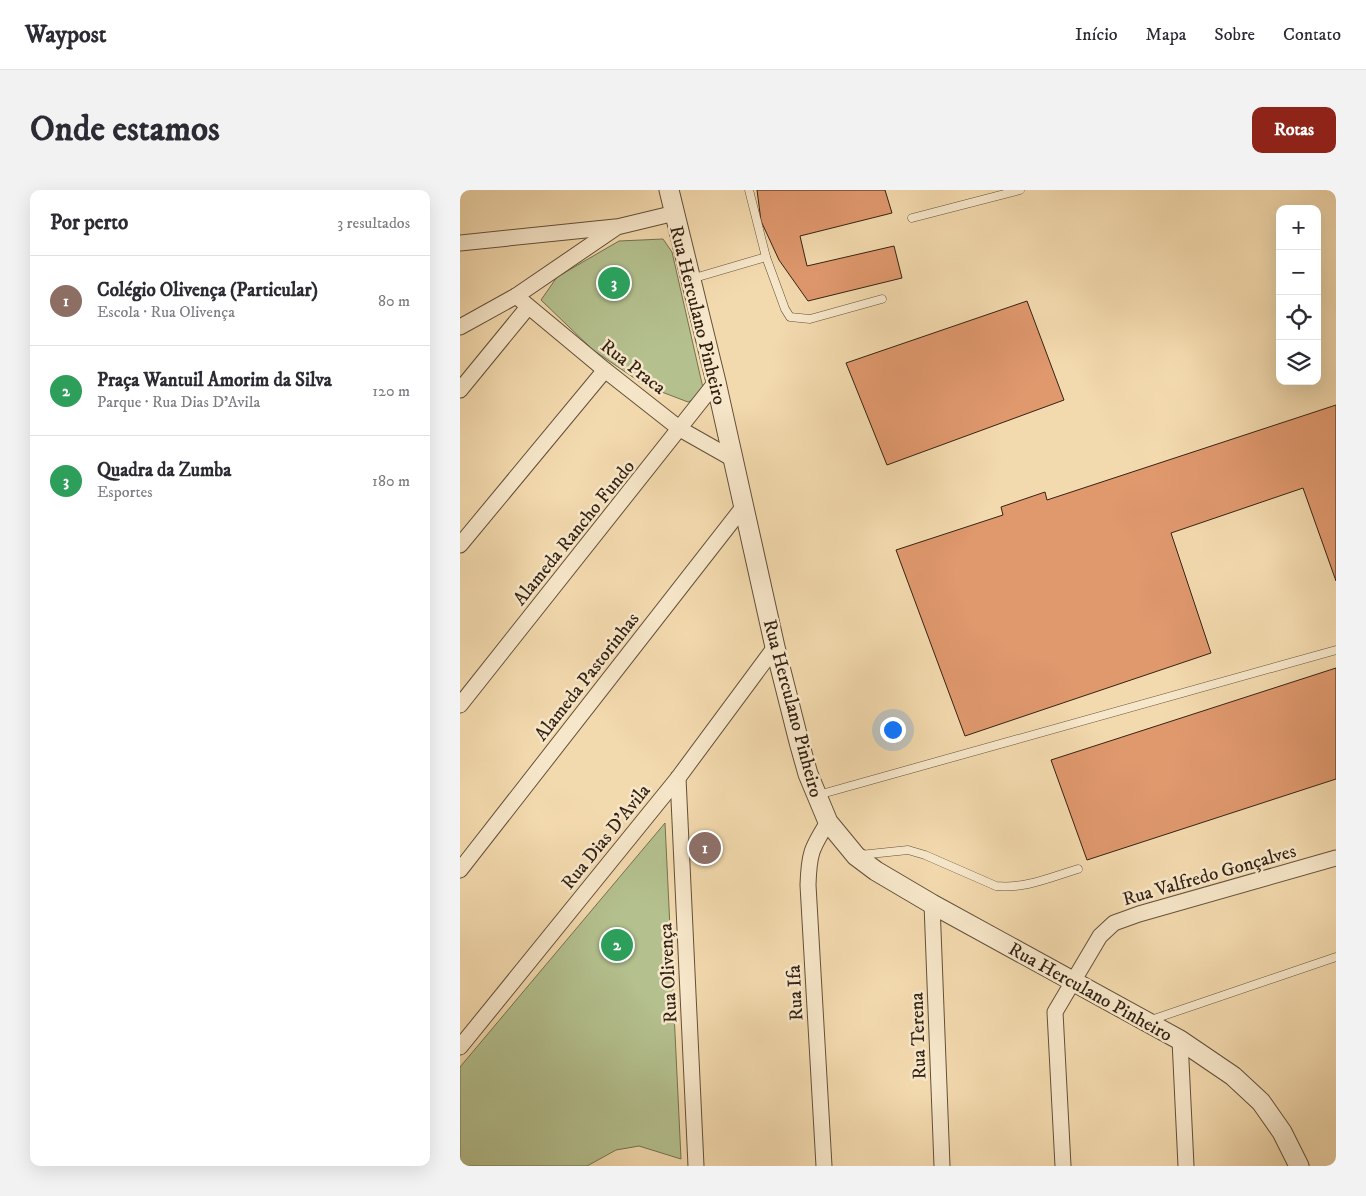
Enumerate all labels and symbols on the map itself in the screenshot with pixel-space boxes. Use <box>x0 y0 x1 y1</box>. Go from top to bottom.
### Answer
street label: Rua Herculano Pinheiro <box>664 223 731 407</box>
pin: 3 <box>598 264 630 302</box>
street label: Rua Praca <box>596 335 670 400</box>
street label: Alameda Rancho Fundo <box>508 456 640 610</box>
street label: Alameda Pastorinhas <box>530 608 644 746</box>
street label: Rua Herculano Pinheiro <box>758 617 827 800</box>
your location <box>880 717 906 743</box>
street label: Rua Dias D'Avila <box>557 780 656 894</box>
pin: 1 <box>689 829 721 867</box>
street label: Rua Valfredo Gonçalves <box>1120 840 1299 911</box>
street label: Rua Olivença <box>654 922 683 1024</box>
pin: 2 <box>601 926 633 964</box>
street label: Rua Herculano Pinheiro <box>1004 938 1176 1047</box>
street label: Rua Ifa <box>783 964 808 1021</box>
street label: Rua Terena <box>905 992 932 1080</box>

